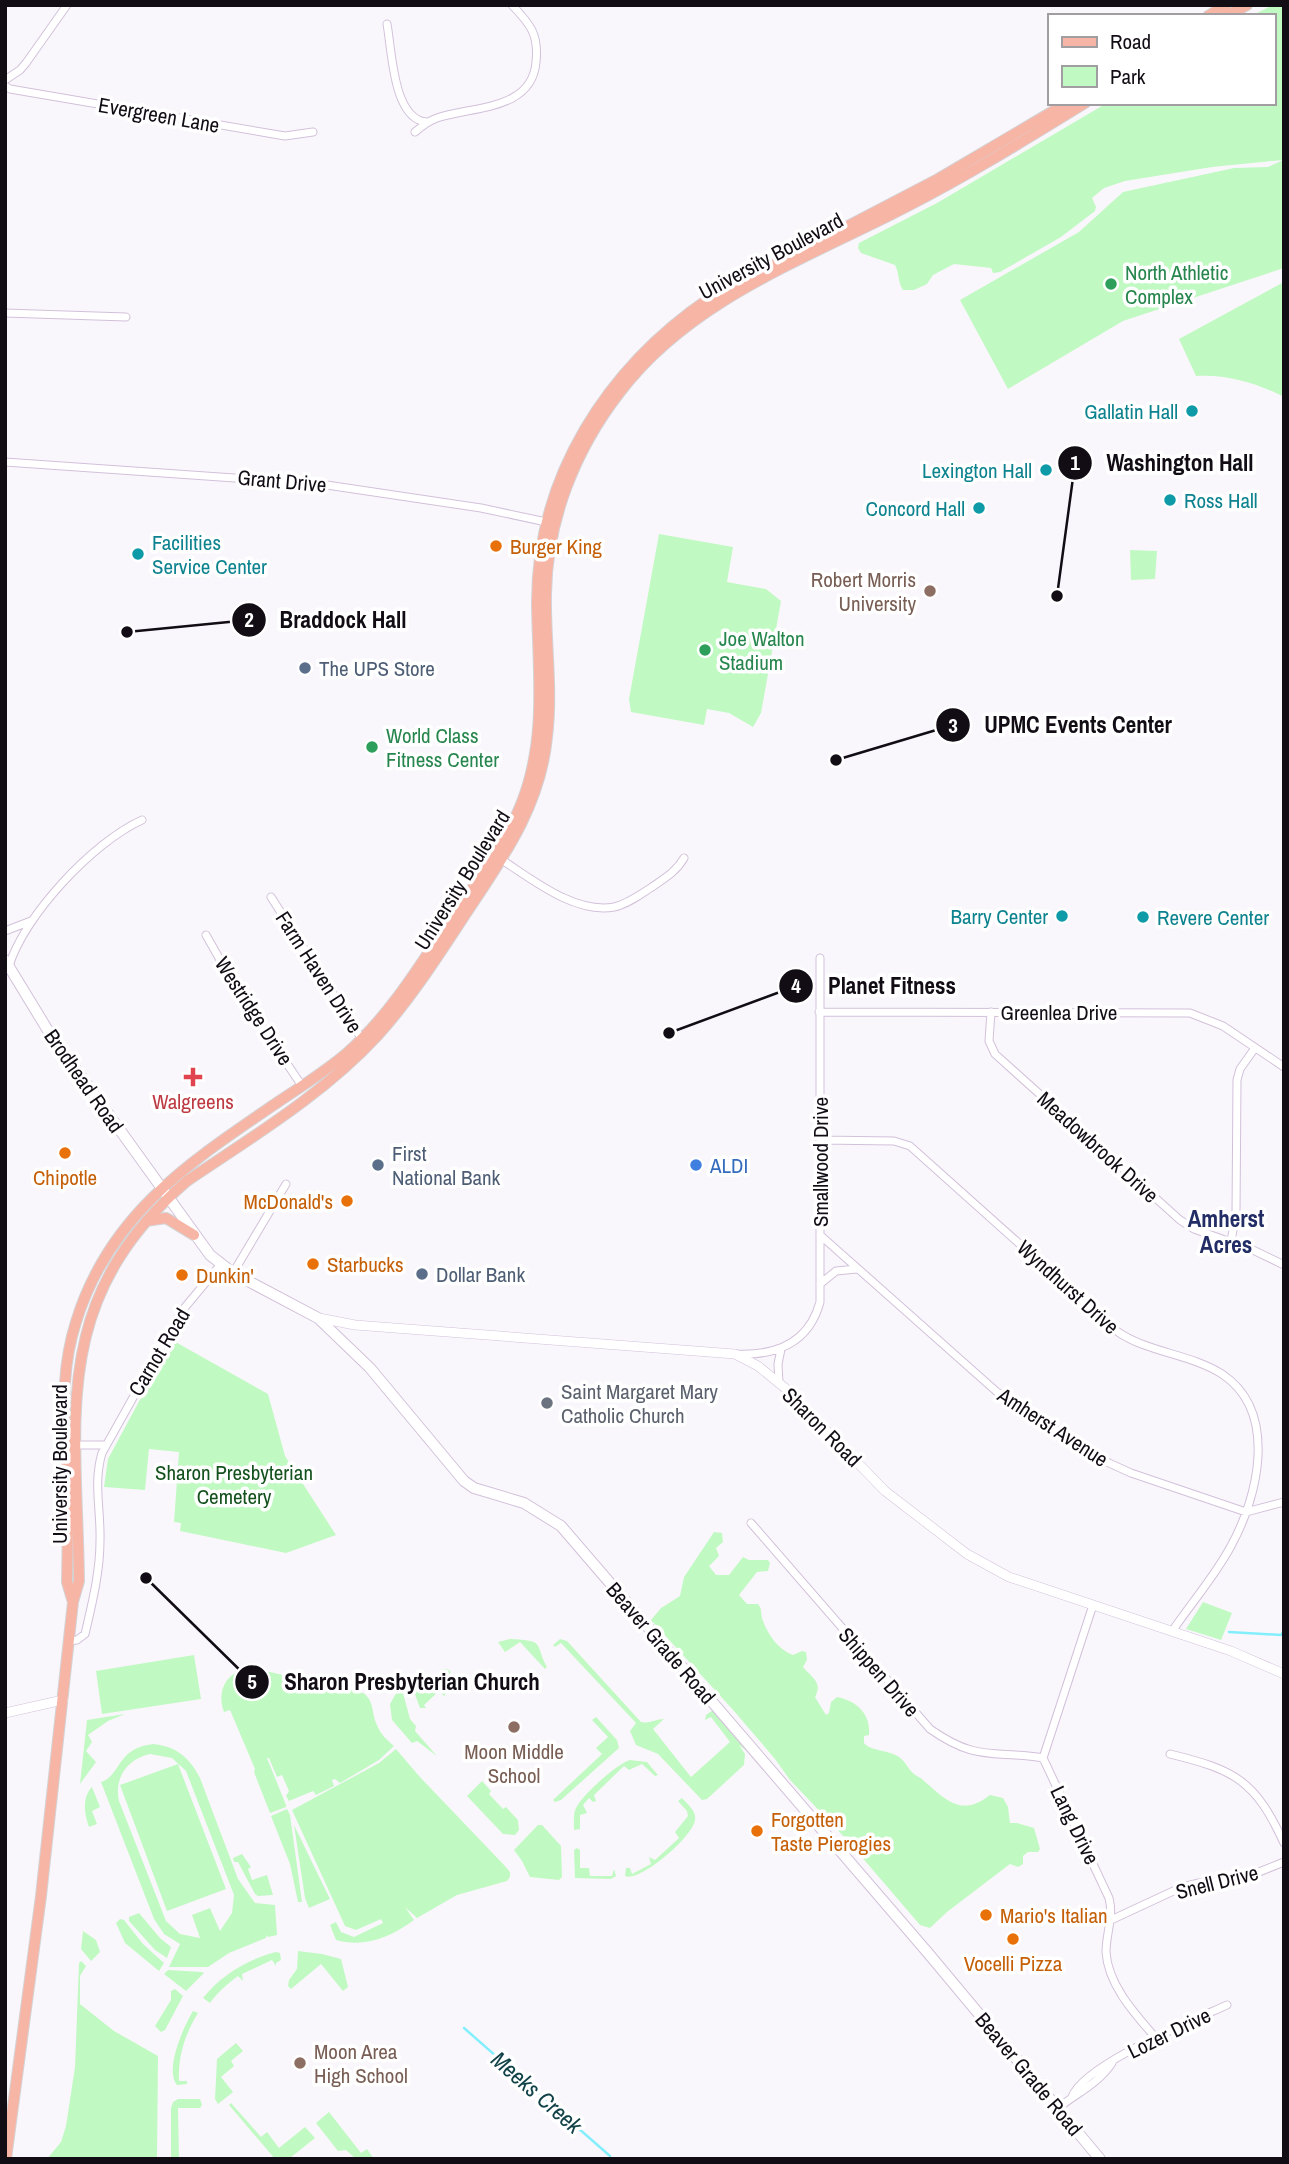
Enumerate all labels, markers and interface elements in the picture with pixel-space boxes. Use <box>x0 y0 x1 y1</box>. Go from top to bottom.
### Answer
legend <box>1048 14 1275 105</box>
text: Road <box>1110 27 1151 56</box>
text: Park <box>1110 62 1146 91</box>
street label: Evergreen Lane <box>96 90 222 140</box>
street label: University Boulevard <box>694 206 848 306</box>
place label: North Athletic Complex <box>1125 258 1228 311</box>
marker: North Athletic Complex <box>1103 276 1119 292</box>
place label: Gallatin Hall <box>1084 397 1178 426</box>
marker: Gallatin Hall <box>1184 403 1200 419</box>
callout: Washington Hall <box>1057 441 1267 485</box>
text: Washington Hall <box>1106 447 1254 478</box>
text: 1 <box>1070 448 1080 477</box>
place label: Lexington Hall <box>922 456 1032 485</box>
marker: Lexington Hall <box>1038 462 1054 478</box>
street label: Grant Drive <box>236 463 328 499</box>
place label: Ross Hall <box>1184 486 1258 515</box>
marker: Ross Hall <box>1162 492 1178 508</box>
place label: Concord Hall <box>865 494 965 523</box>
marker: Concord Hall <box>971 500 987 516</box>
place label: Facilities Service Center <box>152 528 267 581</box>
place label: Burger King <box>510 532 602 561</box>
marker: Burger King <box>488 538 504 554</box>
marker: Facilities Service Center <box>130 546 146 562</box>
place label: Robert Morris University <box>811 565 916 618</box>
marker: Robert Morris University <box>922 583 938 599</box>
callout: Braddock Hall <box>231 598 421 642</box>
text: Braddock Hall <box>280 604 406 635</box>
text: 2 <box>244 605 254 634</box>
place label: Joe Walton Stadium <box>719 624 805 677</box>
marker: Joe Walton Stadium <box>697 642 713 658</box>
place label: The UPS Store <box>319 654 435 683</box>
marker: The UPS Store <box>297 660 313 676</box>
callout: UPMC Events Center <box>936 703 1186 747</box>
text: UPMC Events Center <box>984 709 1172 740</box>
text: 3 <box>948 711 958 740</box>
place label: World Class Fitness Center <box>386 721 499 774</box>
marker: World Class Fitness Center <box>364 739 380 755</box>
street label: University Boulevard <box>407 805 517 955</box>
place label: Barry Center <box>950 902 1048 931</box>
place label: Revere Center <box>1157 903 1269 932</box>
street label: Farm Haven Drive <box>269 905 369 1039</box>
marker: Barry Center <box>1054 908 1070 924</box>
marker: Revere Center <box>1135 909 1151 925</box>
street label: Westridge Drive <box>208 951 300 1071</box>
callout: Planet Fitness <box>779 964 970 1008</box>
text: Planet Fitness <box>828 970 956 1001</box>
text: 4 <box>791 971 801 1000</box>
street label: Greenlea Drive <box>1001 998 1117 1027</box>
street label: Brodhead Road <box>38 1023 130 1139</box>
marker: Walgreens <box>185 1069 201 1085</box>
street label: Meadowbrook Drive <box>1031 1085 1165 1209</box>
place label: Walgreens <box>152 1087 234 1116</box>
street label: Smallwood Drive <box>806 1097 835 1227</box>
place label: First National Bank <box>392 1139 501 1192</box>
marker: Chipotle <box>57 1145 73 1161</box>
place label: ALDI <box>709 1151 748 1180</box>
marker: First National Bank <box>370 1157 386 1173</box>
marker: ALDI <box>688 1157 704 1173</box>
place label: Chipotle <box>33 1163 97 1192</box>
place label: McDonald's <box>244 1187 333 1216</box>
marker: McDonald's <box>339 1193 355 1209</box>
district label: Amherst Acres <box>1188 1203 1264 1260</box>
street label: Wyndhurst Drive <box>1011 1233 1125 1341</box>
place label: Starbucks <box>327 1250 404 1279</box>
marker: Starbucks <box>305 1256 321 1272</box>
place label: Dollar Bank <box>436 1260 525 1289</box>
place label: Dunkin' <box>196 1261 254 1290</box>
marker: Dollar Bank <box>414 1266 430 1282</box>
marker: Dunkin' <box>174 1267 190 1283</box>
street label: Carnot Road <box>121 1303 197 1401</box>
place label: Saint Margaret Mary Catholic Church <box>561 1377 718 1430</box>
street label: Amherst Avenue <box>991 1380 1114 1473</box>
street label: Sharon Road <box>776 1381 868 1473</box>
street label: University Boulevard <box>45 1384 74 1544</box>
marker: Saint Margaret Mary Catholic Church <box>539 1395 555 1411</box>
park label: Sharon Presbyterian Cemetery <box>155 1458 313 1511</box>
street label: Beaver Grade Road <box>600 1576 722 1710</box>
street label: Shippen Drive <box>832 1621 926 1723</box>
callout: Sharon Presbyterian Church <box>235 1660 554 1704</box>
text: Sharon Presbyterian Church <box>284 1666 540 1697</box>
text: 5 <box>247 1667 257 1696</box>
marker: Moon Middle School <box>506 1719 522 1735</box>
place label: Moon Middle School <box>464 1737 564 1790</box>
street label: Lang Drive <box>1044 1781 1106 1869</box>
place label: Forgotten Taste Pierogies <box>771 1805 891 1858</box>
marker: Forgotten Taste Pierogies <box>749 1823 765 1839</box>
street label: Snell Drive <box>1173 1858 1261 1906</box>
place label: Mario's Italian <box>1000 1901 1108 1930</box>
marker: Mario's Italian <box>978 1907 994 1923</box>
marker: Vocelli Pizza <box>1005 1931 1021 1947</box>
place label: Vocelli Pizza <box>964 1949 1063 1978</box>
street label: Lozer Drive <box>1123 2000 1215 2066</box>
street label: Beaver Grade Road <box>969 2006 1089 2142</box>
place label: Moon Area High School <box>314 2037 408 2090</box>
water label: Meeks Creek <box>485 2044 590 2141</box>
marker: Moon Area High School <box>292 2055 308 2071</box>

